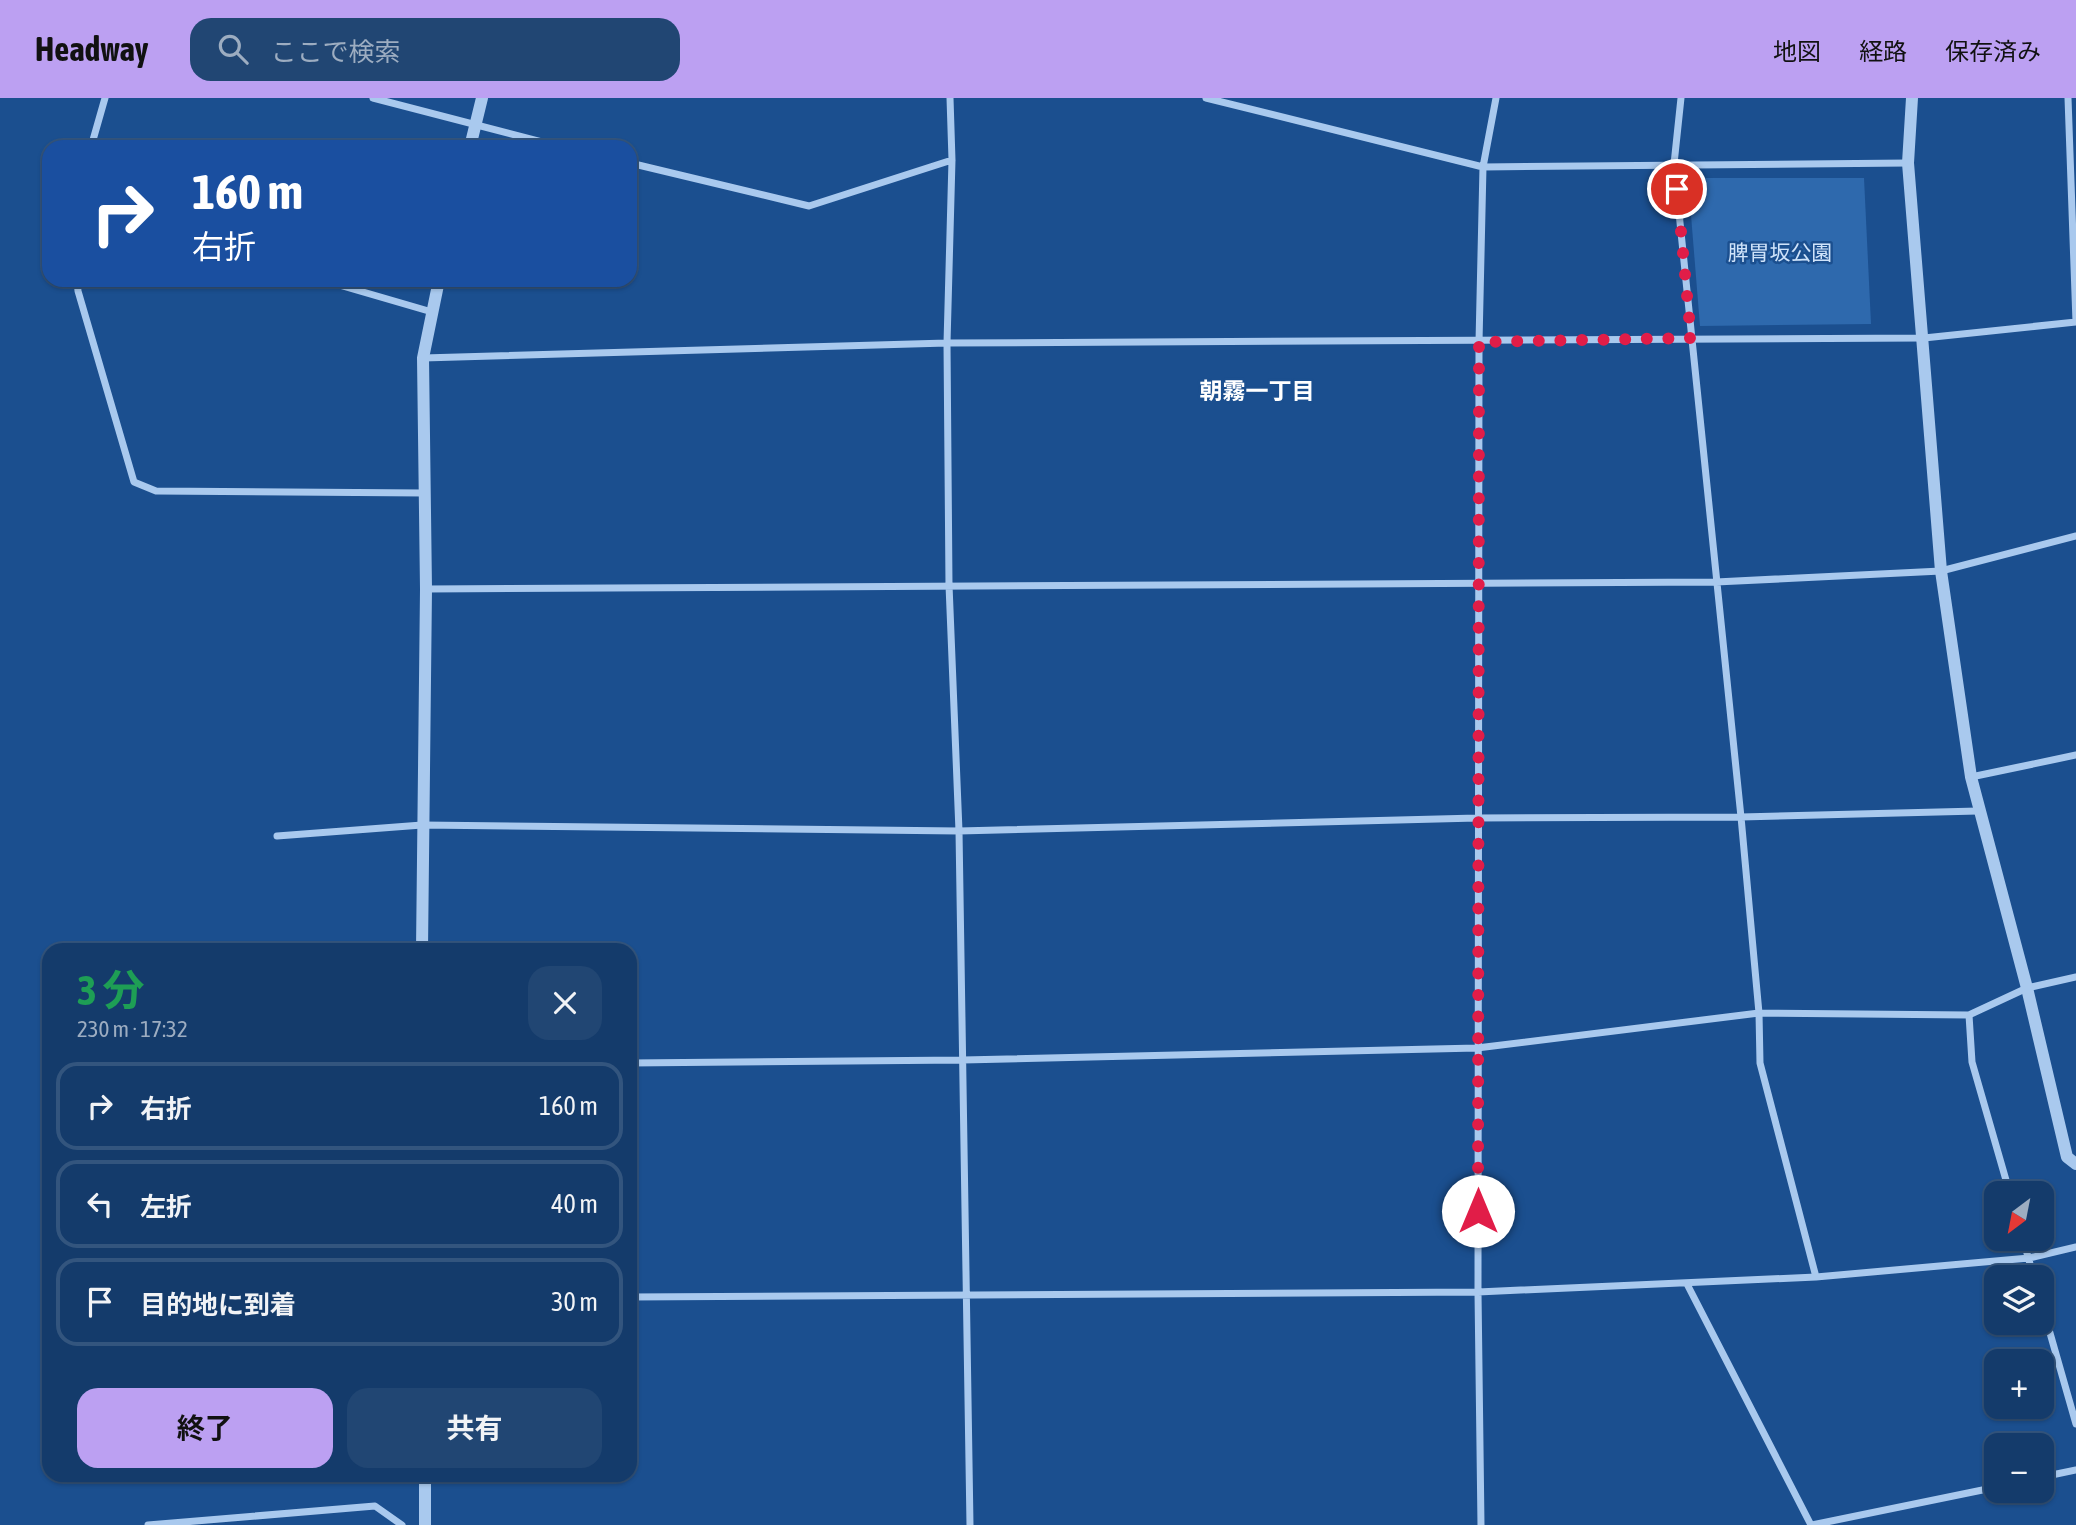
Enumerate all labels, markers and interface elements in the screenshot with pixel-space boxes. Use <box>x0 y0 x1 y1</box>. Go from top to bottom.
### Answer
search box <box>190 18 680 81</box>
text: Headway <box>35 30 148 68</box>
icon: search <box>214 30 252 68</box>
text: ここで検索 <box>270 37 400 67</box>
text: 地図 <box>1773 38 1821 65</box>
text: 経路 <box>1859 38 1907 65</box>
text: 保存済み <box>1945 38 2041 65</box>
pin <box>1647 159 1707 219</box>
text: 160 m <box>192 163 303 219</box>
icon: right <box>77 168 168 259</box>
icon: arrive <box>1658 170 1696 208</box>
text: 右折 <box>192 228 256 265</box>
park label: 脾胃坂公園 <box>1728 240 1833 264</box>
district label: 朝霧一丁目 <box>1200 378 1315 404</box>
text: 3 分 <box>77 966 145 1014</box>
button: close <box>528 966 602 1040</box>
text: 230 m · 17:32 <box>77 1016 188 1042</box>
icon: right <box>81 1087 119 1125</box>
text: 160 m <box>539 1091 598 1121</box>
text: 右折 <box>140 1094 192 1124</box>
position arrow <box>1441 1174 1515 1248</box>
north arrow <box>1984 1181 2054 1251</box>
map controls <box>1984 1181 2054 1503</box>
icon: left <box>81 1185 119 1223</box>
text: 40 m <box>551 1189 598 1219</box>
text: 左折 <box>140 1192 192 1222</box>
button: layers <box>1984 1265 2054 1335</box>
icon: arrive <box>81 1283 119 1321</box>
text: 30 m <box>551 1287 598 1317</box>
text: 目的地に到着 <box>140 1290 296 1320</box>
button: + <box>1984 1349 2054 1419</box>
button: 終了 <box>77 1388 333 1468</box>
button: 共有 <box>347 1388 602 1468</box>
button: − <box>1984 1433 2054 1503</box>

